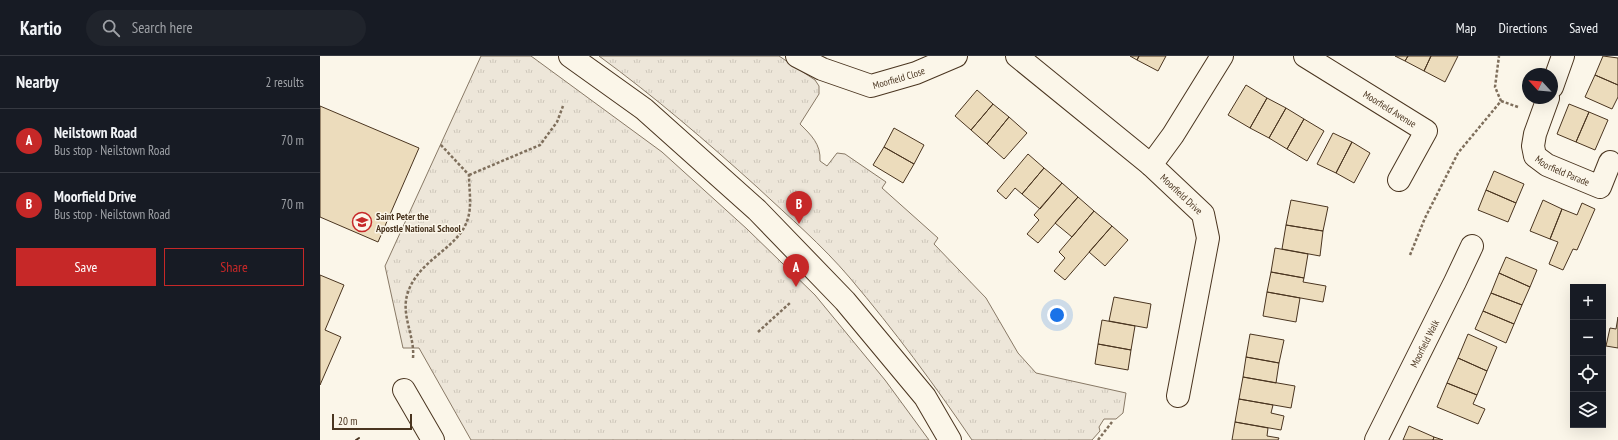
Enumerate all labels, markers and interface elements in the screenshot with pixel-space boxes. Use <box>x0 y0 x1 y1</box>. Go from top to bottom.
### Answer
search box <box>86 10 366 46</box>
text: Kartio <box>20 16 62 40</box>
icon: search <box>100 17 122 39</box>
text: Search here <box>132 18 193 37</box>
text: Map <box>1456 19 1476 37</box>
text: Directions <box>1498 19 1547 37</box>
text: Saved <box>1569 19 1598 37</box>
street label: Moorfield Close <box>871 63 927 92</box>
north arrow <box>1522 68 1558 104</box>
text: Nearby <box>16 71 59 93</box>
text: 2 results <box>265 74 304 91</box>
street label: Moorfield Avenue <box>1361 87 1419 130</box>
text: Neilstown Road <box>54 123 137 142</box>
text: A <box>26 132 32 149</box>
text: 70 m <box>281 132 304 149</box>
text: Bus stop · Neilstown Road <box>54 142 170 159</box>
street label: Moorfield Parade <box>1533 152 1592 189</box>
street label: Moorfield Drive <box>1158 171 1206 217</box>
text: Moorfield Drive <box>54 187 137 206</box>
pin: B <box>786 191 812 224</box>
text: B <box>26 196 32 213</box>
text: 70 m <box>281 196 304 213</box>
text: Bus stop · Neilstown Road <box>54 206 170 223</box>
place label: Saint Peter the Apostle National School <box>375 210 462 235</box>
school or university icon: Saint Peter the Apostle National School <box>351 211 373 233</box>
button: Save <box>16 248 156 286</box>
button: Share <box>164 248 304 286</box>
pin: A <box>783 254 809 287</box>
map controls <box>1570 284 1606 428</box>
button: + <box>1570 284 1606 320</box>
your location <box>1047 305 1067 325</box>
street label: Moorfield Walk <box>1407 317 1442 369</box>
button: − <box>1570 320 1606 356</box>
button: locate <box>1570 356 1606 392</box>
button: layers <box>1570 392 1606 428</box>
scale bar <box>332 412 412 431</box>
text: 20 m <box>338 414 357 428</box>

